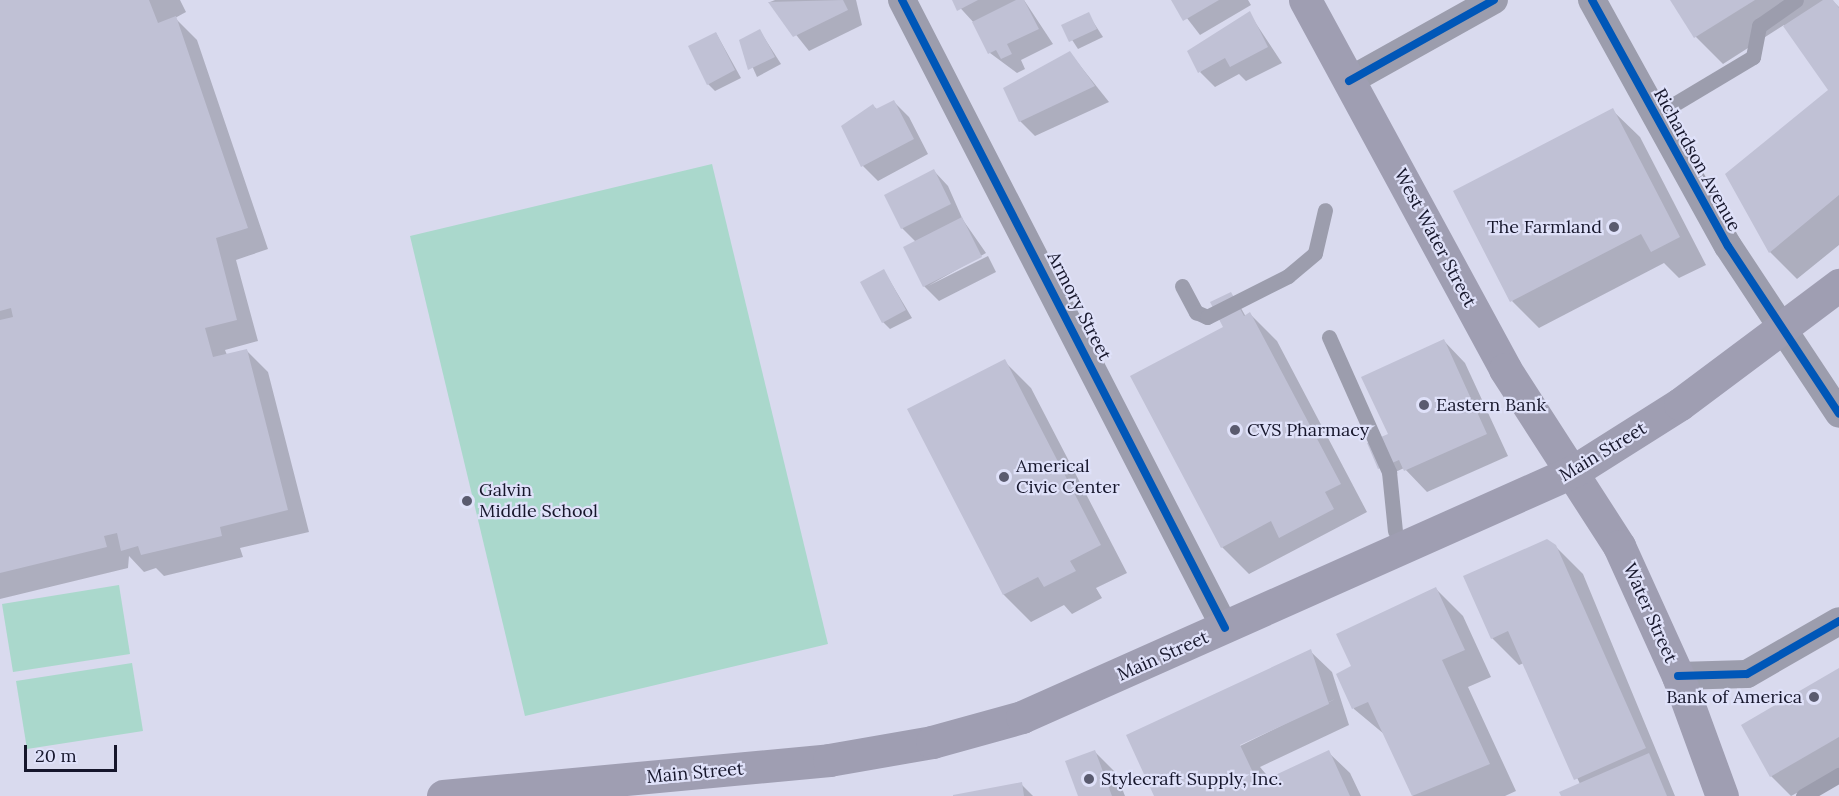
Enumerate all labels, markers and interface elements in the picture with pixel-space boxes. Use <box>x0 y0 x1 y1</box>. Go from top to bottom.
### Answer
street label: Richardson Avenue <box>1649 85 1745 235</box>
street label: West Water Street <box>1389 165 1481 311</box>
place label: The Farmland <box>1487 216 1602 238</box>
marker: The Farmland <box>1607 220 1621 234</box>
street label: Armory Street <box>1042 248 1116 364</box>
place label: Eastern Bank <box>1436 394 1546 416</box>
marker: Eastern Bank <box>1417 398 1431 412</box>
street label: Main Street <box>1556 418 1650 486</box>
place label: CVS Pharmacy <box>1247 419 1369 441</box>
marker: CVS Pharmacy <box>1228 423 1242 437</box>
place label: Americal Civic Center <box>1016 456 1120 498</box>
marker: Americal Civic Center <box>997 470 1011 484</box>
place label: Galvin Middle School <box>479 480 598 522</box>
marker: Galvin Middle School <box>460 494 474 508</box>
street label: Water Street <box>1618 560 1682 666</box>
street label: Main Street <box>1114 626 1212 686</box>
place label: Bank of America <box>1666 686 1802 708</box>
marker: Bank of America <box>1807 690 1821 704</box>
scale bar <box>27 733 120 771</box>
text: 20 m <box>35 744 77 767</box>
street label: Main Street <box>645 758 745 788</box>
place label: Stylecraft Supply, Inc. <box>1101 768 1282 790</box>
marker: Stylecraft Supply, Inc. <box>1082 772 1096 786</box>

